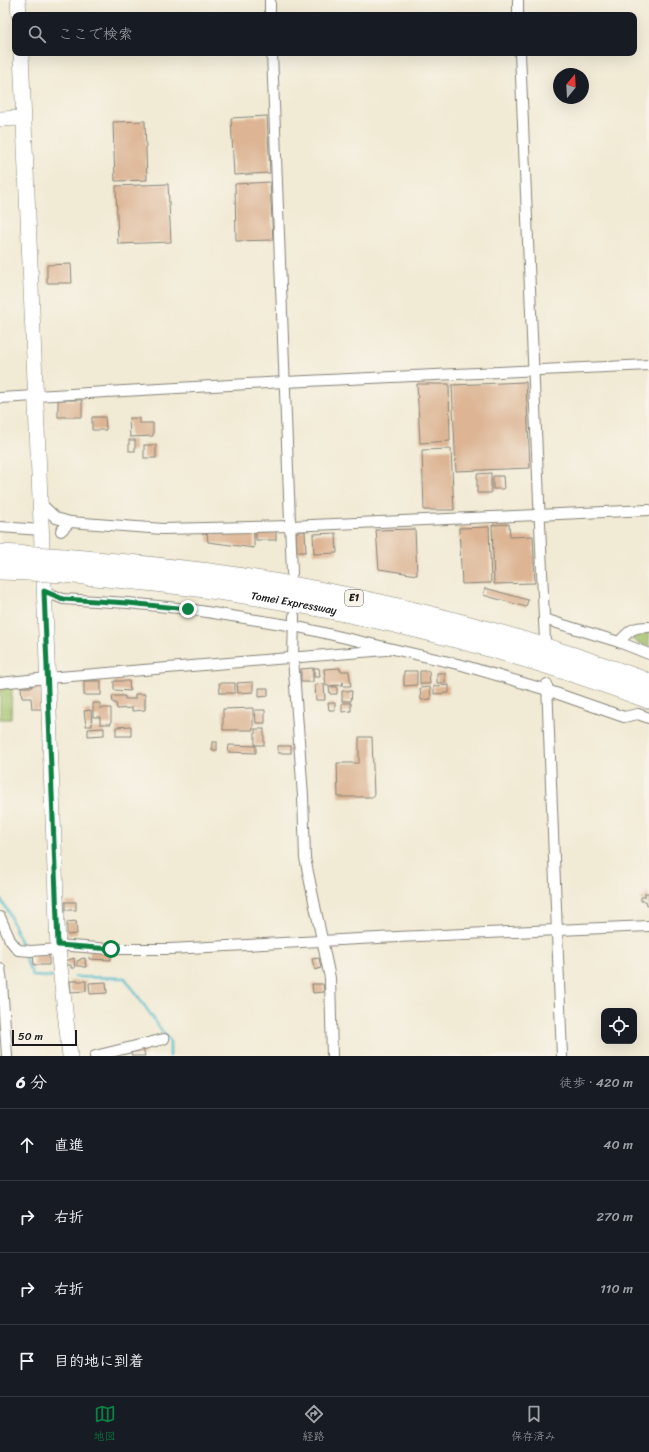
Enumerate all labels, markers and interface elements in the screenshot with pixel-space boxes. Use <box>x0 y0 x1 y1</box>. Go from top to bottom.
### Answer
search box <box>12 12 637 56</box>
text: ここで検索 <box>58 21 133 47</box>
icon: search <box>26 23 48 45</box>
north arrow <box>553 68 589 104</box>
street label: Tomei Expressway <box>250 586 339 620</box>
road number: E1 <box>345 590 363 606</box>
route end <box>179 600 197 618</box>
route start <box>102 940 120 958</box>
map controls <box>601 1008 637 1044</box>
button: locate <box>601 1008 637 1044</box>
text: 50 m <box>18 1027 43 1046</box>
scale bar <box>12 1028 77 1047</box>
text: 6 分 <box>16 1067 47 1097</box>
text: 徒歩 · 420 m <box>560 1071 633 1094</box>
text: 直進 <box>54 1132 84 1158</box>
text: 40 m <box>603 1133 633 1156</box>
icon: ahead <box>16 1134 38 1156</box>
text: 右折 <box>54 1204 84 1230</box>
text: 270 m <box>596 1205 633 1228</box>
icon: right <box>16 1206 38 1228</box>
text: 右折 <box>54 1276 84 1302</box>
text: 110 m <box>600 1277 633 1300</box>
icon: right <box>16 1278 38 1300</box>
text: 目的地に到着 <box>54 1348 144 1374</box>
icon: arrive <box>16 1350 38 1372</box>
tab: 地図 <box>94 1403 116 1446</box>
tab: 経路 <box>303 1403 325 1446</box>
tab: 保存済み <box>512 1403 556 1446</box>

